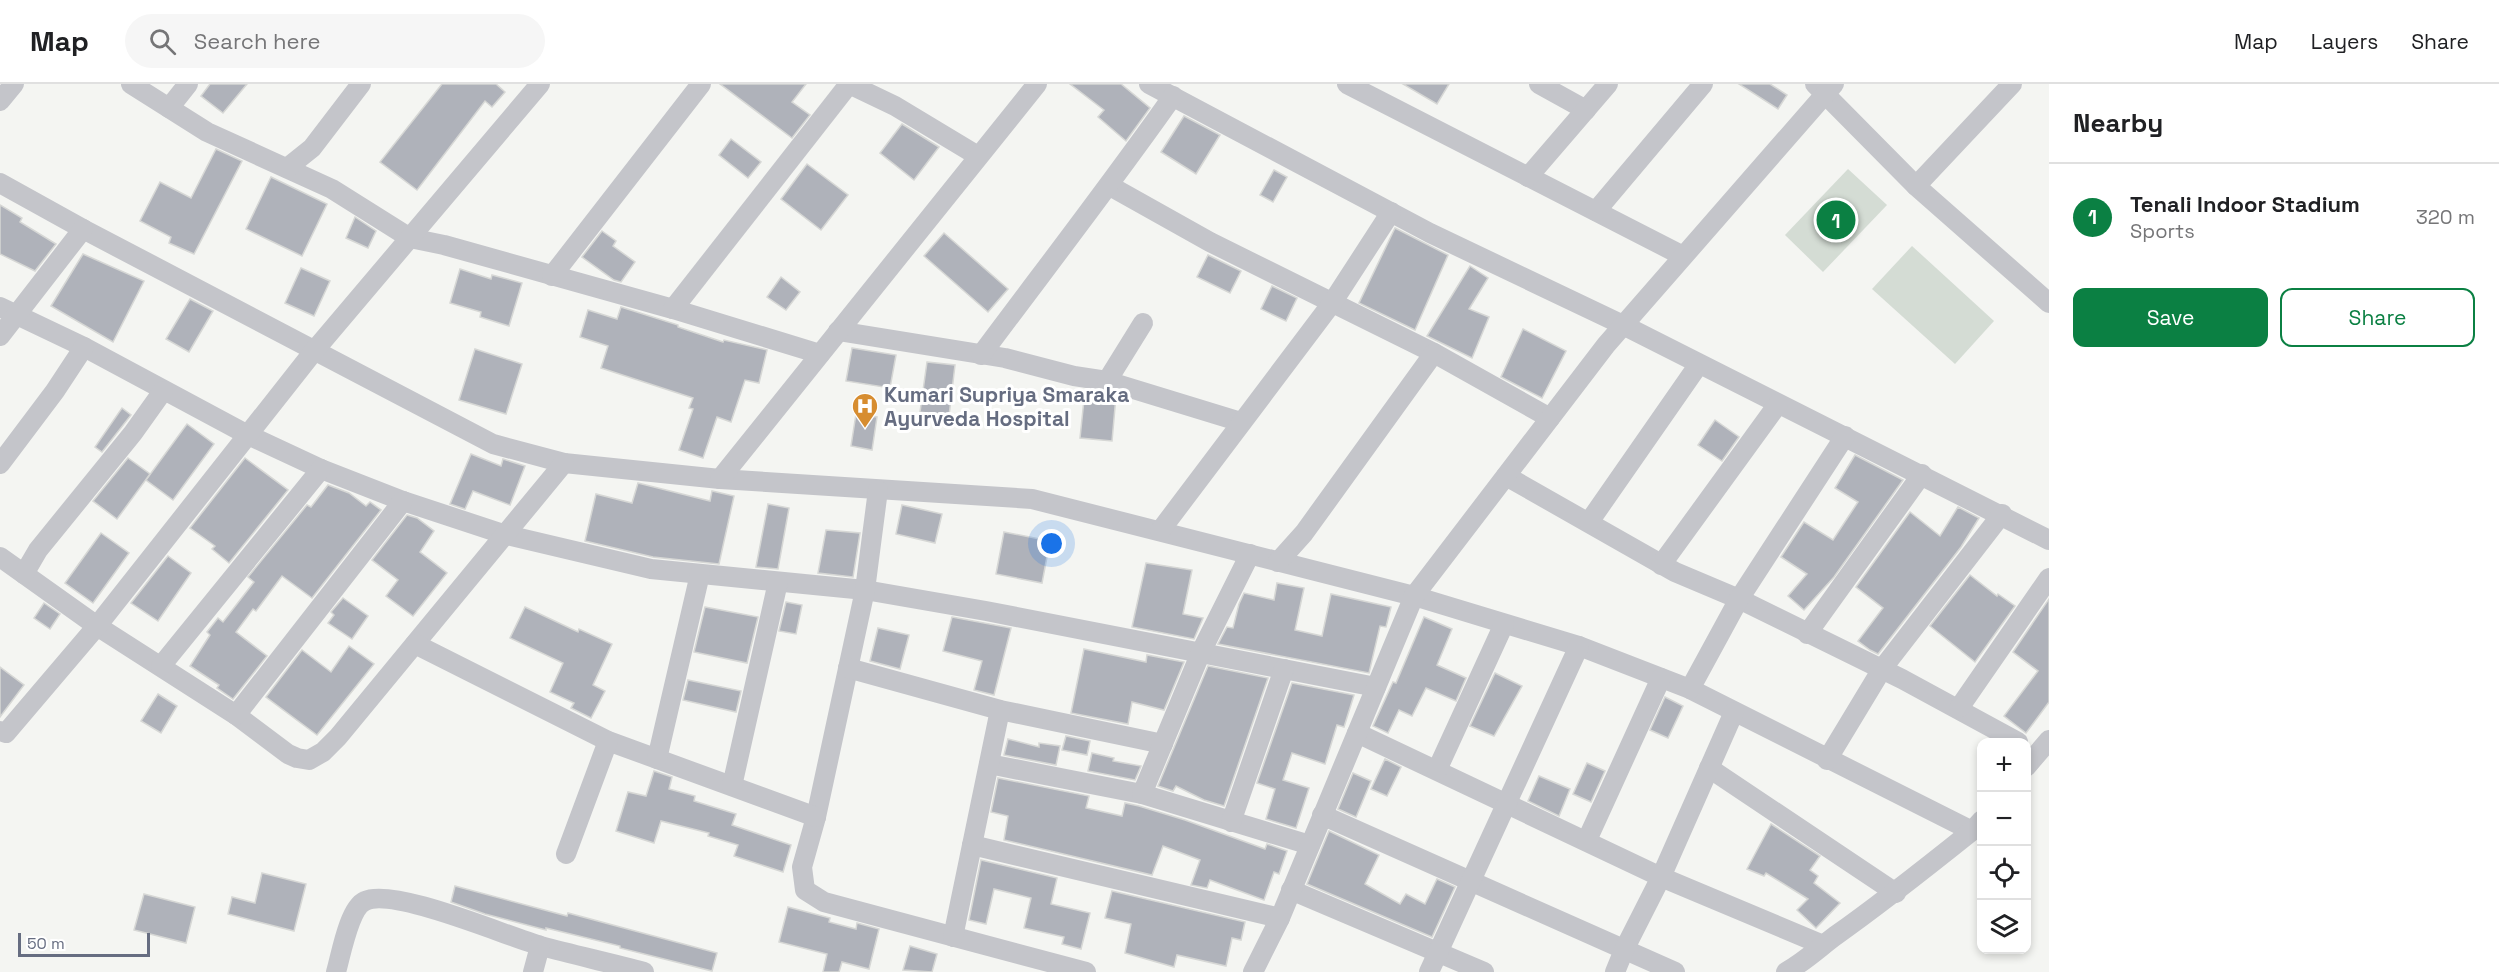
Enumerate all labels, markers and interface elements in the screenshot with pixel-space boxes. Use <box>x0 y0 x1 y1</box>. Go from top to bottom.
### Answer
search box <box>125 14 545 68</box>
text: Map <box>30 23 89 59</box>
icon: search <box>146 25 179 58</box>
text: Search here <box>194 27 321 55</box>
text: Map <box>2234 28 2278 55</box>
text: Layers <box>2311 28 2378 55</box>
text: Share <box>2411 28 2469 55</box>
text: Nearby <box>2073 106 2163 140</box>
text: Tenali Indoor Stadium <box>2130 190 2360 218</box>
pin: 1 <box>1816 198 1856 242</box>
text: 1 <box>2088 204 2097 230</box>
text: 320 m <box>2416 204 2475 230</box>
text: Sports <box>2130 218 2195 244</box>
button: Save <box>2073 288 2268 347</box>
button: Share <box>2280 288 2475 347</box>
place label: Kumari Supriya Smaraka Ayurveda Hospital <box>884 381 1129 432</box>
hospital icon: Kumari Supriya Smaraka Ayurveda Hospital <box>850 391 880 429</box>
your location <box>1037 529 1066 558</box>
map controls <box>1977 738 2031 954</box>
button: + <box>1977 738 2031 792</box>
button: − <box>1977 792 2031 846</box>
button: locate <box>1977 846 2031 900</box>
button: layers <box>1977 900 2031 954</box>
scale bar <box>18 930 150 958</box>
text: 50 m <box>27 933 65 954</box>

